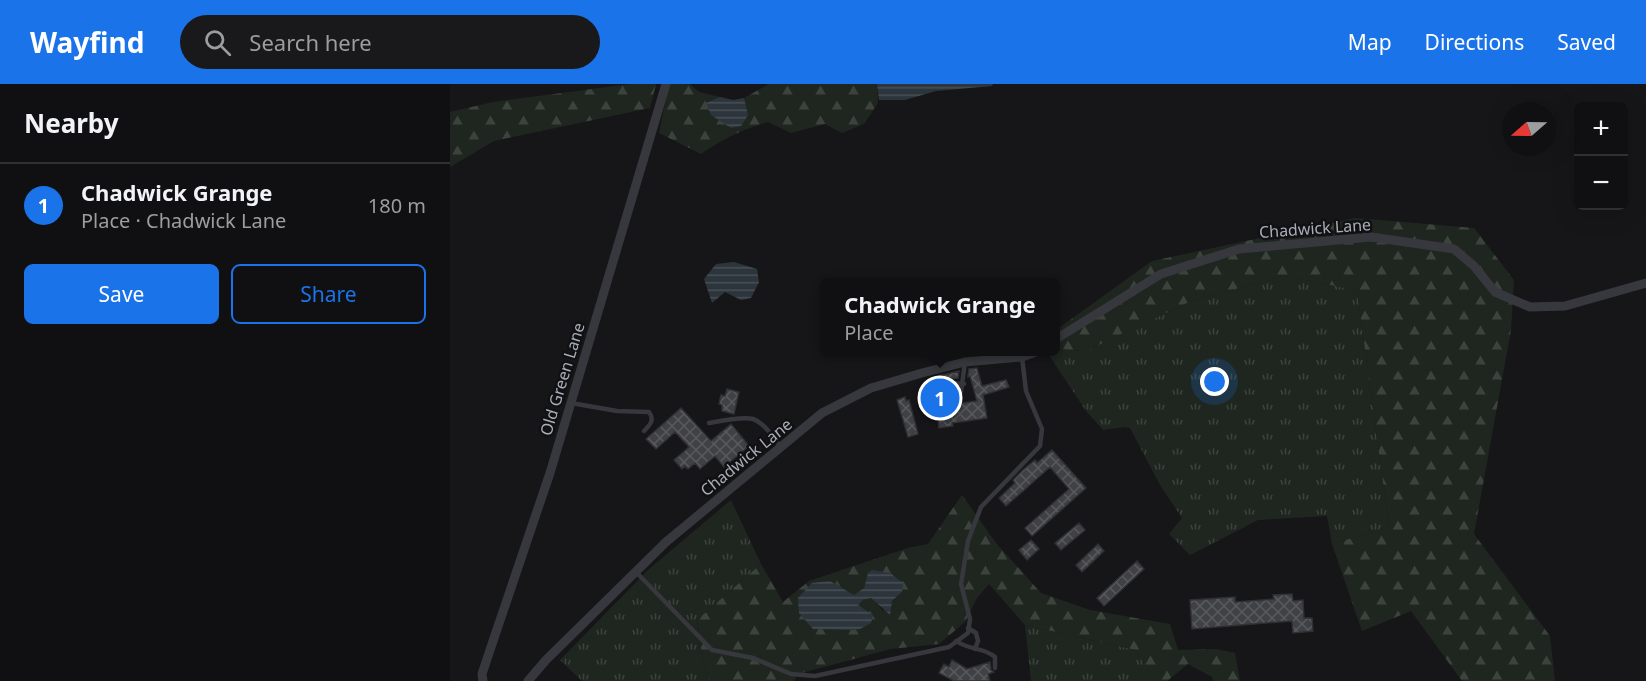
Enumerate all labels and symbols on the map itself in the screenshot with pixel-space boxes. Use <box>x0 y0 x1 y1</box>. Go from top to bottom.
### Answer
north arrow <box>1502 102 1556 156</box>
street label: Chadwick Lane <box>1258 213 1372 243</box>
street label: Old Green Lane <box>534 320 590 438</box>
your location <box>1200 367 1229 396</box>
pin: 1 <box>920 376 960 420</box>
street label: Chadwick Lane <box>695 413 797 501</box>

